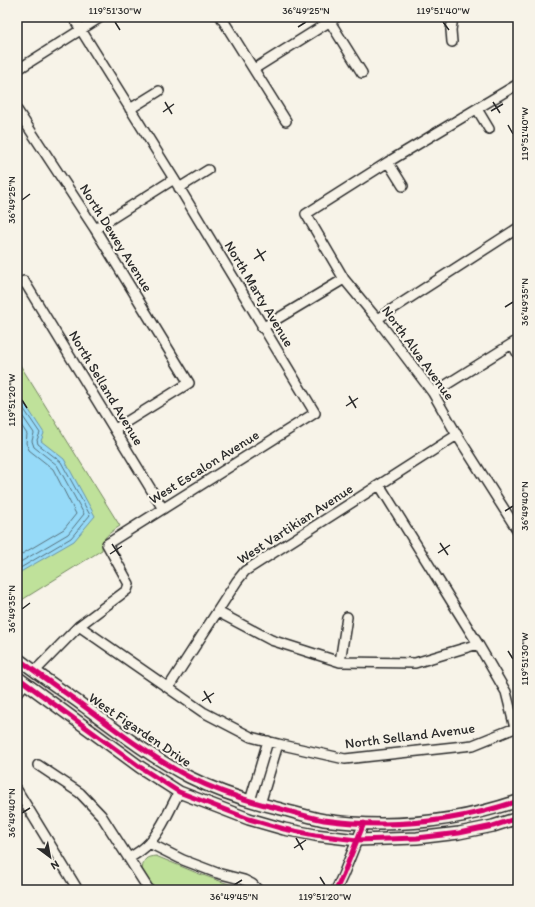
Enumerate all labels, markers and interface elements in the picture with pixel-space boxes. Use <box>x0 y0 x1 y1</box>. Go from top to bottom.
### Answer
text: 119°51'30"W <box>88 4 142 17</box>
text: 36°49'25"N <box>282 4 330 17</box>
text: 119°51'40"W <box>416 4 470 17</box>
text: 119°51'40"W <box>518 107 531 161</box>
text: 36°49'25"N <box>5 176 18 224</box>
street label: North Dewey Avenue <box>76 181 156 295</box>
street label: North Marty Avenue <box>221 238 297 350</box>
text: 36°49'35"N <box>518 278 531 326</box>
street label: North Alva Avenue <box>378 303 458 404</box>
street label: North Selland Avenue <box>65 327 147 449</box>
text: 119°51'20"W <box>5 373 18 426</box>
street label: West Escalon Avenue <box>146 426 263 508</box>
street label: West Vartikian Avenue <box>234 480 356 568</box>
text: 36°49'40"N <box>518 481 531 531</box>
text: 36°49'35"N <box>5 585 18 633</box>
text: 119°51'30"W <box>518 632 531 686</box>
street label: West Figarden Drive <box>85 689 195 771</box>
street label: North Selland Avenue <box>344 720 476 752</box>
text: 36°49'40"N <box>5 788 18 838</box>
north arrow <box>30 837 70 877</box>
text: N <box>48 858 62 873</box>
text: 36°49'45"N <box>210 890 258 903</box>
text: 119°51'20"W <box>299 890 352 903</box>

